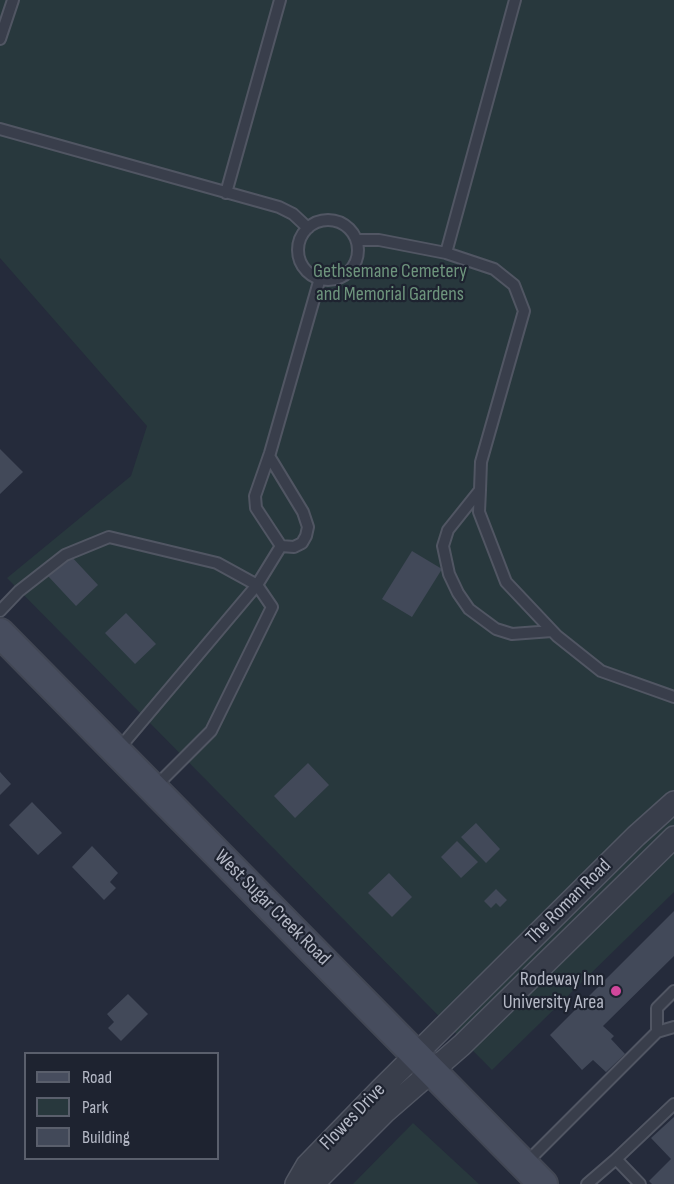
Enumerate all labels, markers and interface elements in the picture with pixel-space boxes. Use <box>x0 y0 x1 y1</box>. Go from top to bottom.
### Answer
park label: Gethsemane Cemetery and Memorial Gardens <box>313 260 467 307</box>
street label: West Sugar Creek Road <box>209 845 335 971</box>
street label: The Roman Road <box>521 854 617 950</box>
place label: Rodeway Inn University Area <box>503 968 604 1015</box>
marker: Rodeway Inn University Area <box>609 984 623 998</box>
legend <box>24 1052 219 1160</box>
text: Road <box>82 1067 112 1088</box>
street label: Flowes Drive <box>315 1078 391 1156</box>
text: Park <box>82 1097 108 1118</box>
text: Building <box>82 1127 130 1148</box>

